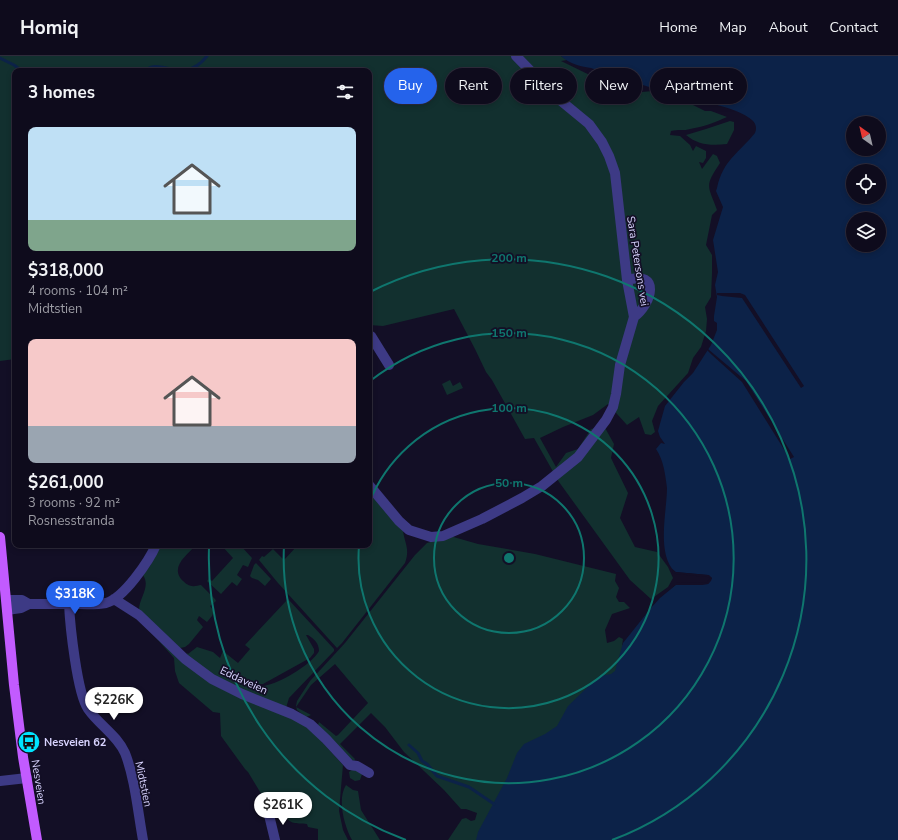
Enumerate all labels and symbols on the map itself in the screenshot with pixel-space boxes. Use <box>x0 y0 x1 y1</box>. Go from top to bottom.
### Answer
north arrow <box>846 116 886 156</box>
street label: Sara Petersons vei <box>623 215 652 307</box>
text: 200 m <box>491 250 527 266</box>
text: 150 m <box>491 325 527 341</box>
text: 100 m <box>491 400 527 416</box>
text: 50 m <box>495 475 523 491</box>
centre of rings <box>502 551 516 565</box>
pin: $318K <box>47 581 103 615</box>
street label: Eddaveien <box>217 663 270 698</box>
pin: $226K <box>86 687 142 721</box>
bus stop icon: Nesveien 62 <box>16 729 42 755</box>
place label: Nesveien 62 <box>44 735 107 750</box>
street label: Nesveien <box>28 759 49 806</box>
street label: Midtstien <box>131 760 156 808</box>
pin: $261K <box>255 792 311 826</box>

